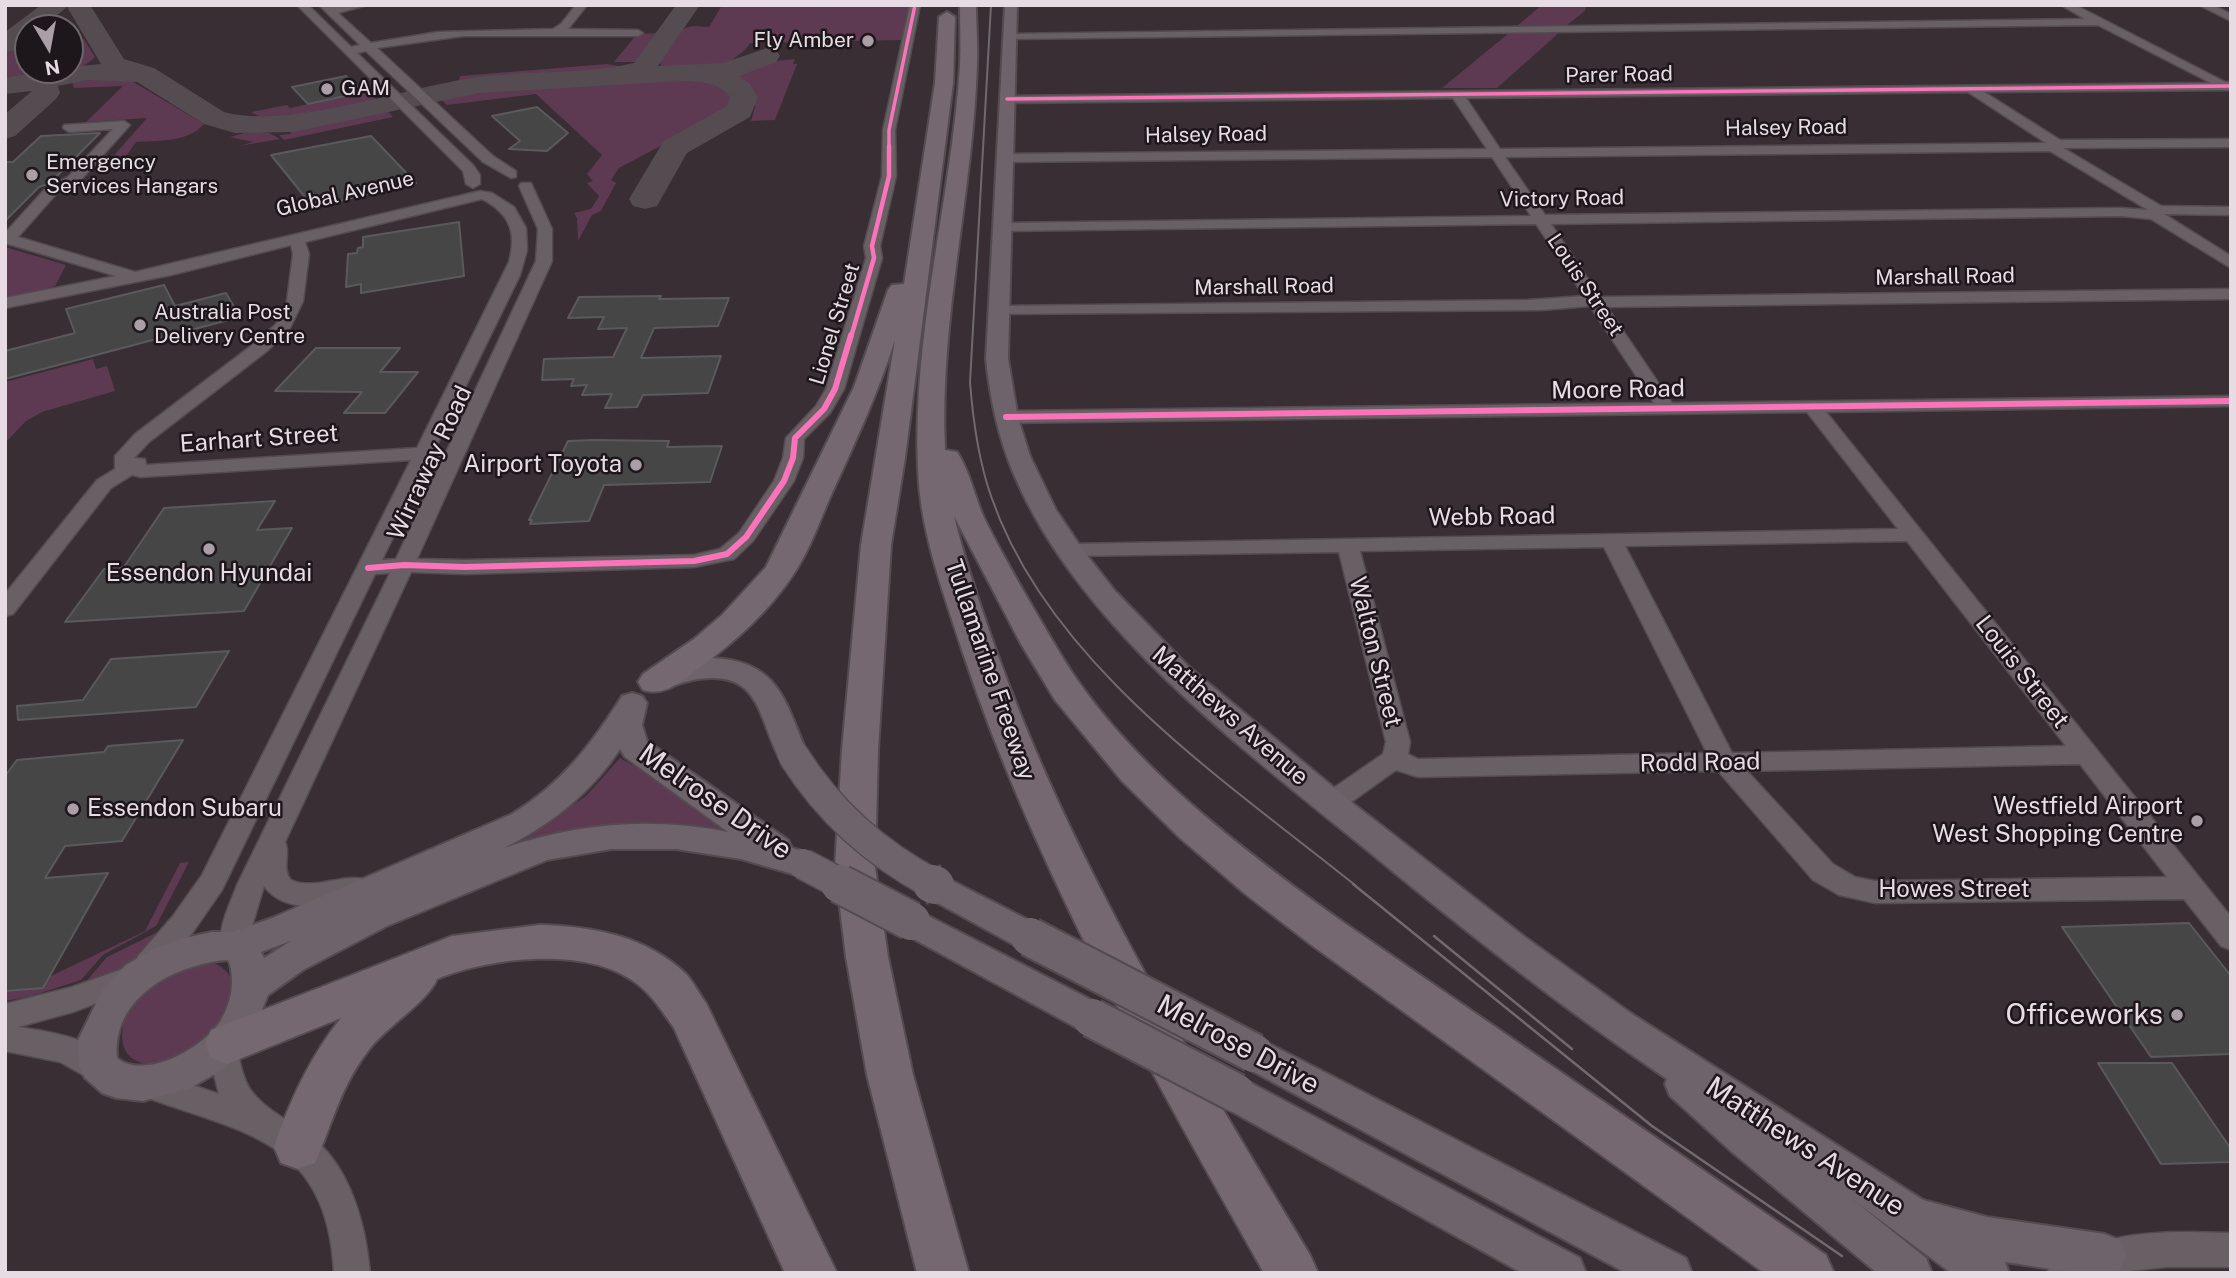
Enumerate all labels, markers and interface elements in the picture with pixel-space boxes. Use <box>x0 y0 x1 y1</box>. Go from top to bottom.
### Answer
north arrow <box>14 14 84 84</box>
place label: Fly Amber <box>754 28 854 54</box>
marker: Fly Amber <box>860 33 876 49</box>
text: N <box>43 56 62 80</box>
street label: Parer Road <box>1565 61 1673 89</box>
place label: GAM <box>341 76 390 102</box>
marker: GAM <box>319 81 335 97</box>
street label: Halsey Road <box>1725 114 1847 142</box>
street label: Halsey Road <box>1145 121 1267 149</box>
place label: Emergency Services Hangars <box>46 150 218 200</box>
street label: Global Avenue <box>274 166 416 222</box>
marker: Emergency Services Hangars <box>24 167 40 183</box>
street label: Victory Road <box>1500 185 1624 213</box>
street label: Louis Street <box>1542 229 1628 341</box>
street label: Lionel Street <box>805 260 865 388</box>
street label: Marshall Road <box>1875 263 2015 291</box>
street label: Marshall Road <box>1194 273 1334 301</box>
place label: Australia Post Delivery Centre <box>154 300 305 350</box>
marker: Australia Post Delivery Centre <box>132 317 148 333</box>
street label: Moore Road <box>1551 374 1685 406</box>
street label: Wirraway Road <box>382 381 478 545</box>
street label: Earhart Street <box>179 419 339 459</box>
place label: Airport Toyota <box>463 451 622 479</box>
marker: Airport Toyota <box>628 457 644 473</box>
street label: Webb Road <box>1428 501 1556 533</box>
marker: Essendon Hyundai <box>201 541 217 557</box>
street label: Tullamarine Freeway <box>939 556 1041 784</box>
place label: Essendon Hyundai <box>106 560 312 588</box>
street label: Walton Street <box>1342 574 1408 730</box>
street label: Louis Street <box>1969 610 2075 734</box>
street label: Matthews Avenue <box>1146 640 1314 792</box>
street label: Melrose Drive <box>632 737 798 867</box>
street label: Rodd Road <box>1639 748 1761 778</box>
place label: Westfield Airport West Shopping Centre <box>1932 793 2183 849</box>
place label: Essendon Subaru <box>87 795 282 823</box>
marker: Essendon Subaru <box>65 801 81 817</box>
marker: Westfield Airport West Shopping Centre <box>2189 813 2205 829</box>
street label: Howes Street <box>1878 876 2030 904</box>
street label: Melrose Drive <box>1151 988 1325 1102</box>
place label: Officeworks <box>2006 998 2163 1032</box>
marker: Officeworks <box>2169 1007 2185 1023</box>
street label: Matthews Avenue <box>1699 1070 1911 1224</box>

